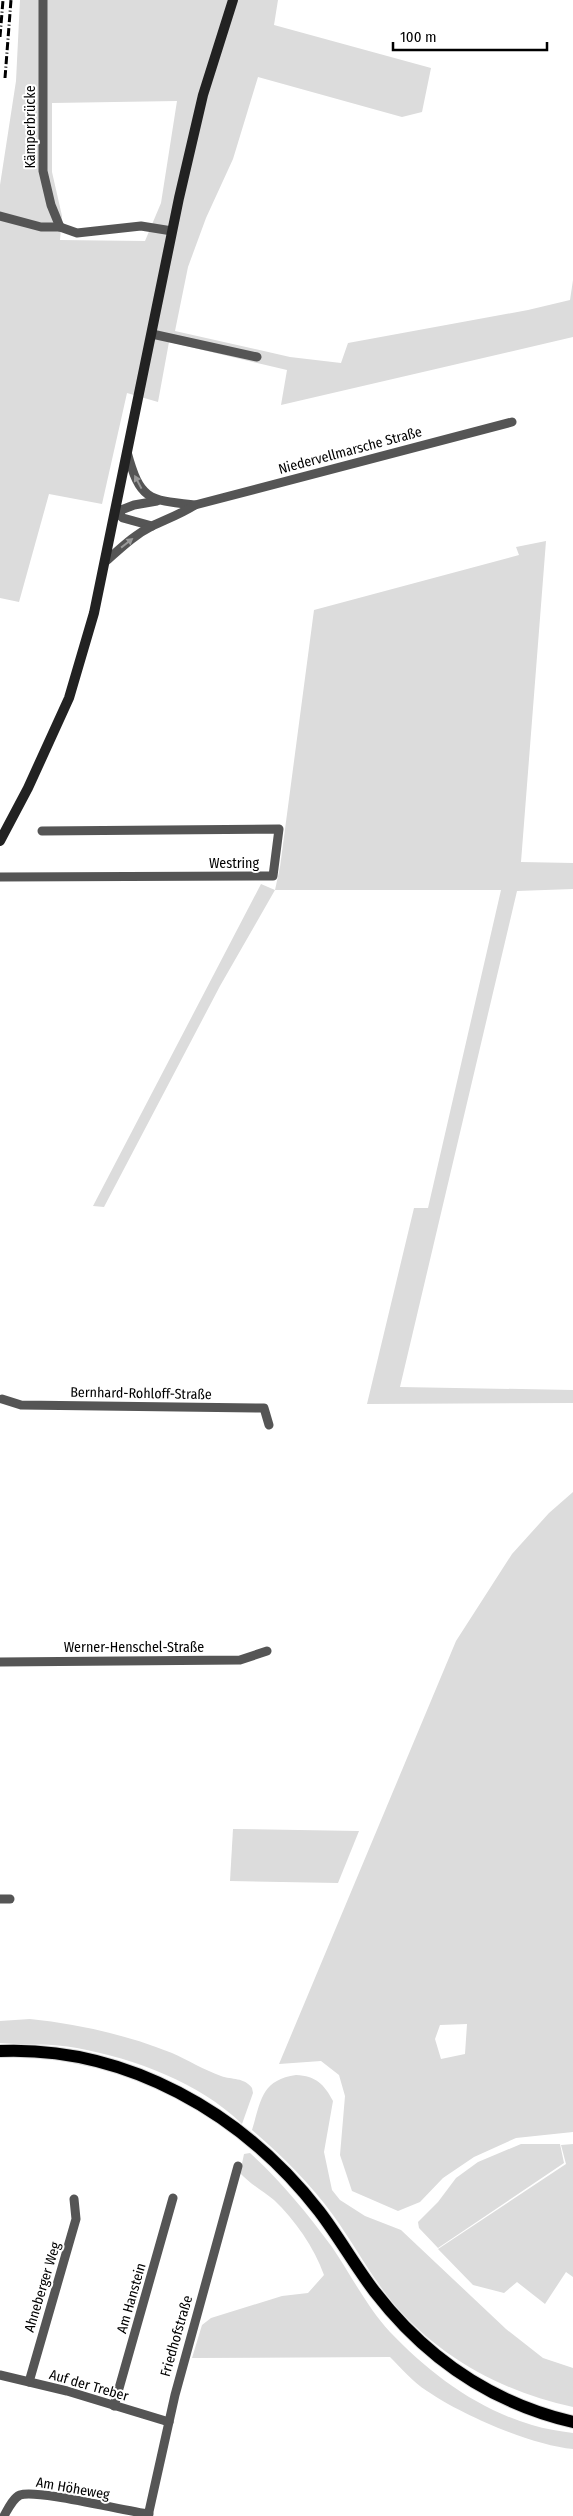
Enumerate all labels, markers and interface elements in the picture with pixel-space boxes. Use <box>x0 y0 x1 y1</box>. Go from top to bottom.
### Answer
scale bar <box>393 20 547 52</box>
text: 100 m <box>400 28 437 46</box>
street label: Kämperbrücke <box>22 85 39 169</box>
street label: Niedervellmarsche Straße <box>277 423 424 478</box>
one-way arrow <box>133 476 142 489</box>
one-way arrow <box>120 538 134 548</box>
street label: Westring <box>209 855 260 872</box>
street label: Bernhard-Rohloff-Straße <box>70 1384 212 1403</box>
street label: Werner-Henschel-Straße <box>64 1639 204 1656</box>
street label: Ahneberger Weg <box>21 2240 64 2334</box>
street label: Am Hanstein <box>113 2261 150 2335</box>
street label: Friedhofstraße <box>157 2293 196 2379</box>
street label: Auf der Treber <box>47 2366 131 2405</box>
street label: Am Höheweg <box>35 2474 111 2503</box>

